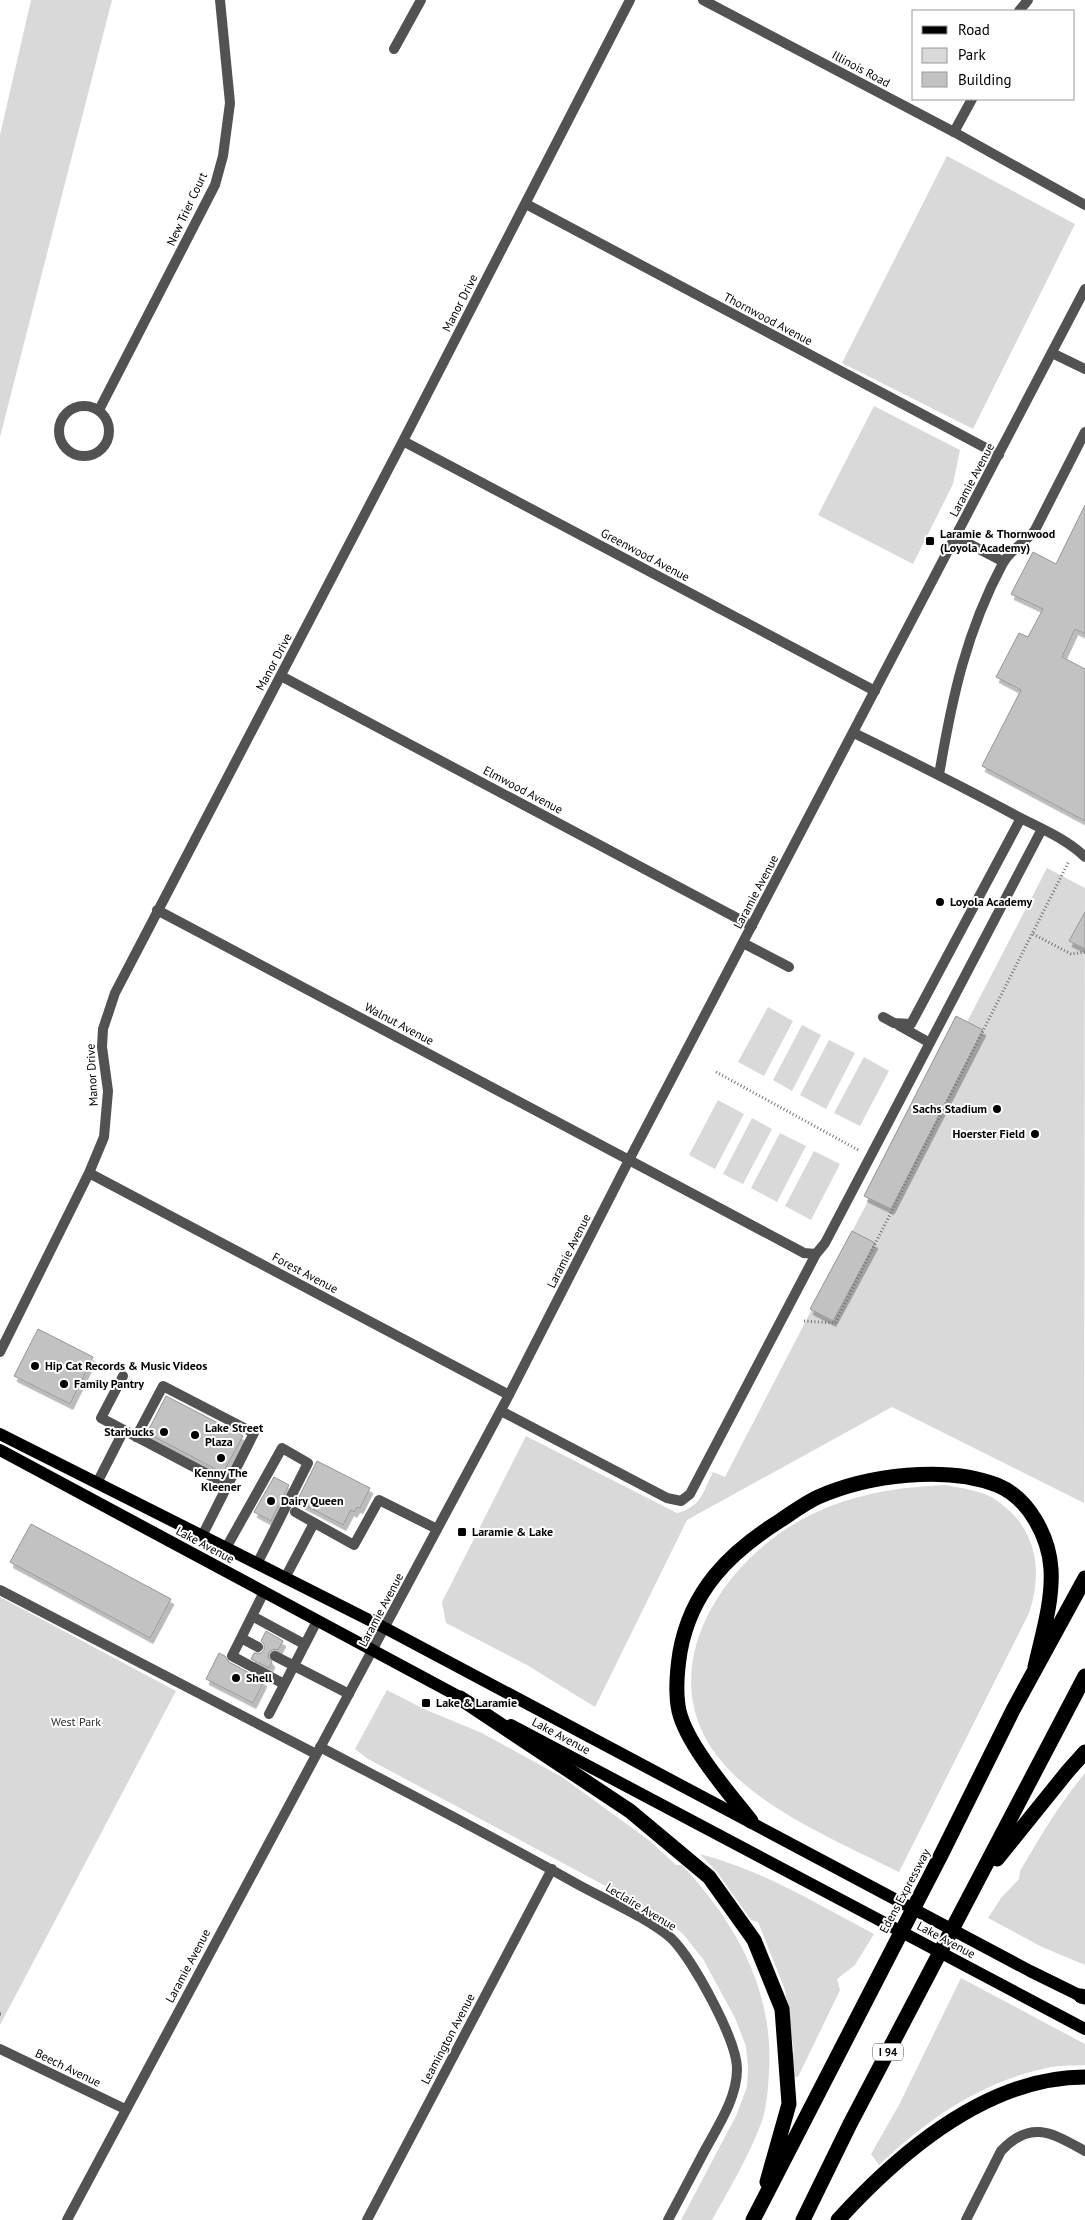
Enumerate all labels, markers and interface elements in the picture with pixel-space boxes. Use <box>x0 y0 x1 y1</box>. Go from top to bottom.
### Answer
legend <box>912 10 1075 100</box>
text: Road <box>958 20 990 39</box>
text: Park <box>958 45 986 64</box>
street label: Illinois Road <box>830 47 893 90</box>
text: Building <box>958 70 1012 89</box>
street label: New Trier Court <box>163 170 210 248</box>
street label: Manor Drive <box>439 271 480 334</box>
street label: Thornwood Avenue <box>721 289 815 348</box>
street label: Laramie Avenue <box>946 440 997 519</box>
street label: Greenwood Avenue <box>598 525 692 584</box>
place label: Laramie & Thornwood (Loyola Academy) <box>940 526 1055 555</box>
marker: Laramie & Thornwood (Loyola Academy) <box>924 535 936 547</box>
street label: Manor Drive <box>252 631 295 693</box>
street label: Elmwood Avenue <box>481 762 566 817</box>
street label: Laramie Avenue <box>730 852 781 931</box>
place label: Loyola Academy <box>950 894 1033 909</box>
marker: Loyola Academy <box>934 896 946 908</box>
street label: Walnut Avenue <box>362 999 436 1048</box>
street label: Manor Drive <box>82 1043 101 1107</box>
place label: Sachs Stadium <box>913 1101 987 1116</box>
marker: Sachs Stadium <box>991 1103 1003 1115</box>
place label: Hoerster Field <box>952 1126 1025 1141</box>
marker: Hoerster Field <box>1029 1128 1041 1140</box>
street label: Laramie Avenue <box>543 1211 594 1290</box>
street label: Forest Avenue <box>270 1249 341 1296</box>
place label: Hip Cat Records & Music Videos <box>45 1358 207 1373</box>
marker: Hip Cat Records & Music Videos <box>29 1360 41 1372</box>
place label: Family Pantry <box>74 1376 144 1391</box>
marker: Family Pantry <box>58 1378 70 1390</box>
place label: Lake Street Plaza <box>205 1420 264 1449</box>
place label: Starbucks <box>104 1424 154 1439</box>
marker: Starbucks <box>158 1426 170 1438</box>
marker: Lake Street Plaza <box>189 1429 201 1441</box>
marker: Kenny The Kleener <box>215 1452 227 1464</box>
place label: Kenny The Kleener <box>194 1465 248 1494</box>
place label: Dairy Queen <box>281 1493 344 1508</box>
marker: Dairy Queen <box>265 1495 277 1507</box>
street label: Lake Avenue <box>173 1523 237 1566</box>
place label: Laramie & Lake <box>472 1524 553 1539</box>
marker: Laramie & Lake <box>456 1526 468 1538</box>
street label: Laramie Avenue <box>355 1570 406 1649</box>
place label: Shell <box>246 1670 273 1685</box>
marker: Shell <box>230 1672 242 1684</box>
place label: Lake & Laramie <box>436 1695 517 1710</box>
marker: Lake & Laramie <box>420 1697 432 1709</box>
park label: West Park <box>51 1714 101 1729</box>
street label: Lake Avenue <box>529 1714 593 1757</box>
street label: Edens Expressway <box>876 1846 933 1936</box>
street label: Leclaire Avenue <box>603 1880 679 1934</box>
street label: Lake Avenue <box>914 1918 978 1961</box>
street label: Laramie Avenue <box>162 1926 213 2005</box>
street label: Leamington Avenue <box>417 1991 478 2087</box>
road number: I 94 <box>873 2044 903 2060</box>
street label: Beech Avenue <box>33 2045 104 2090</box>

